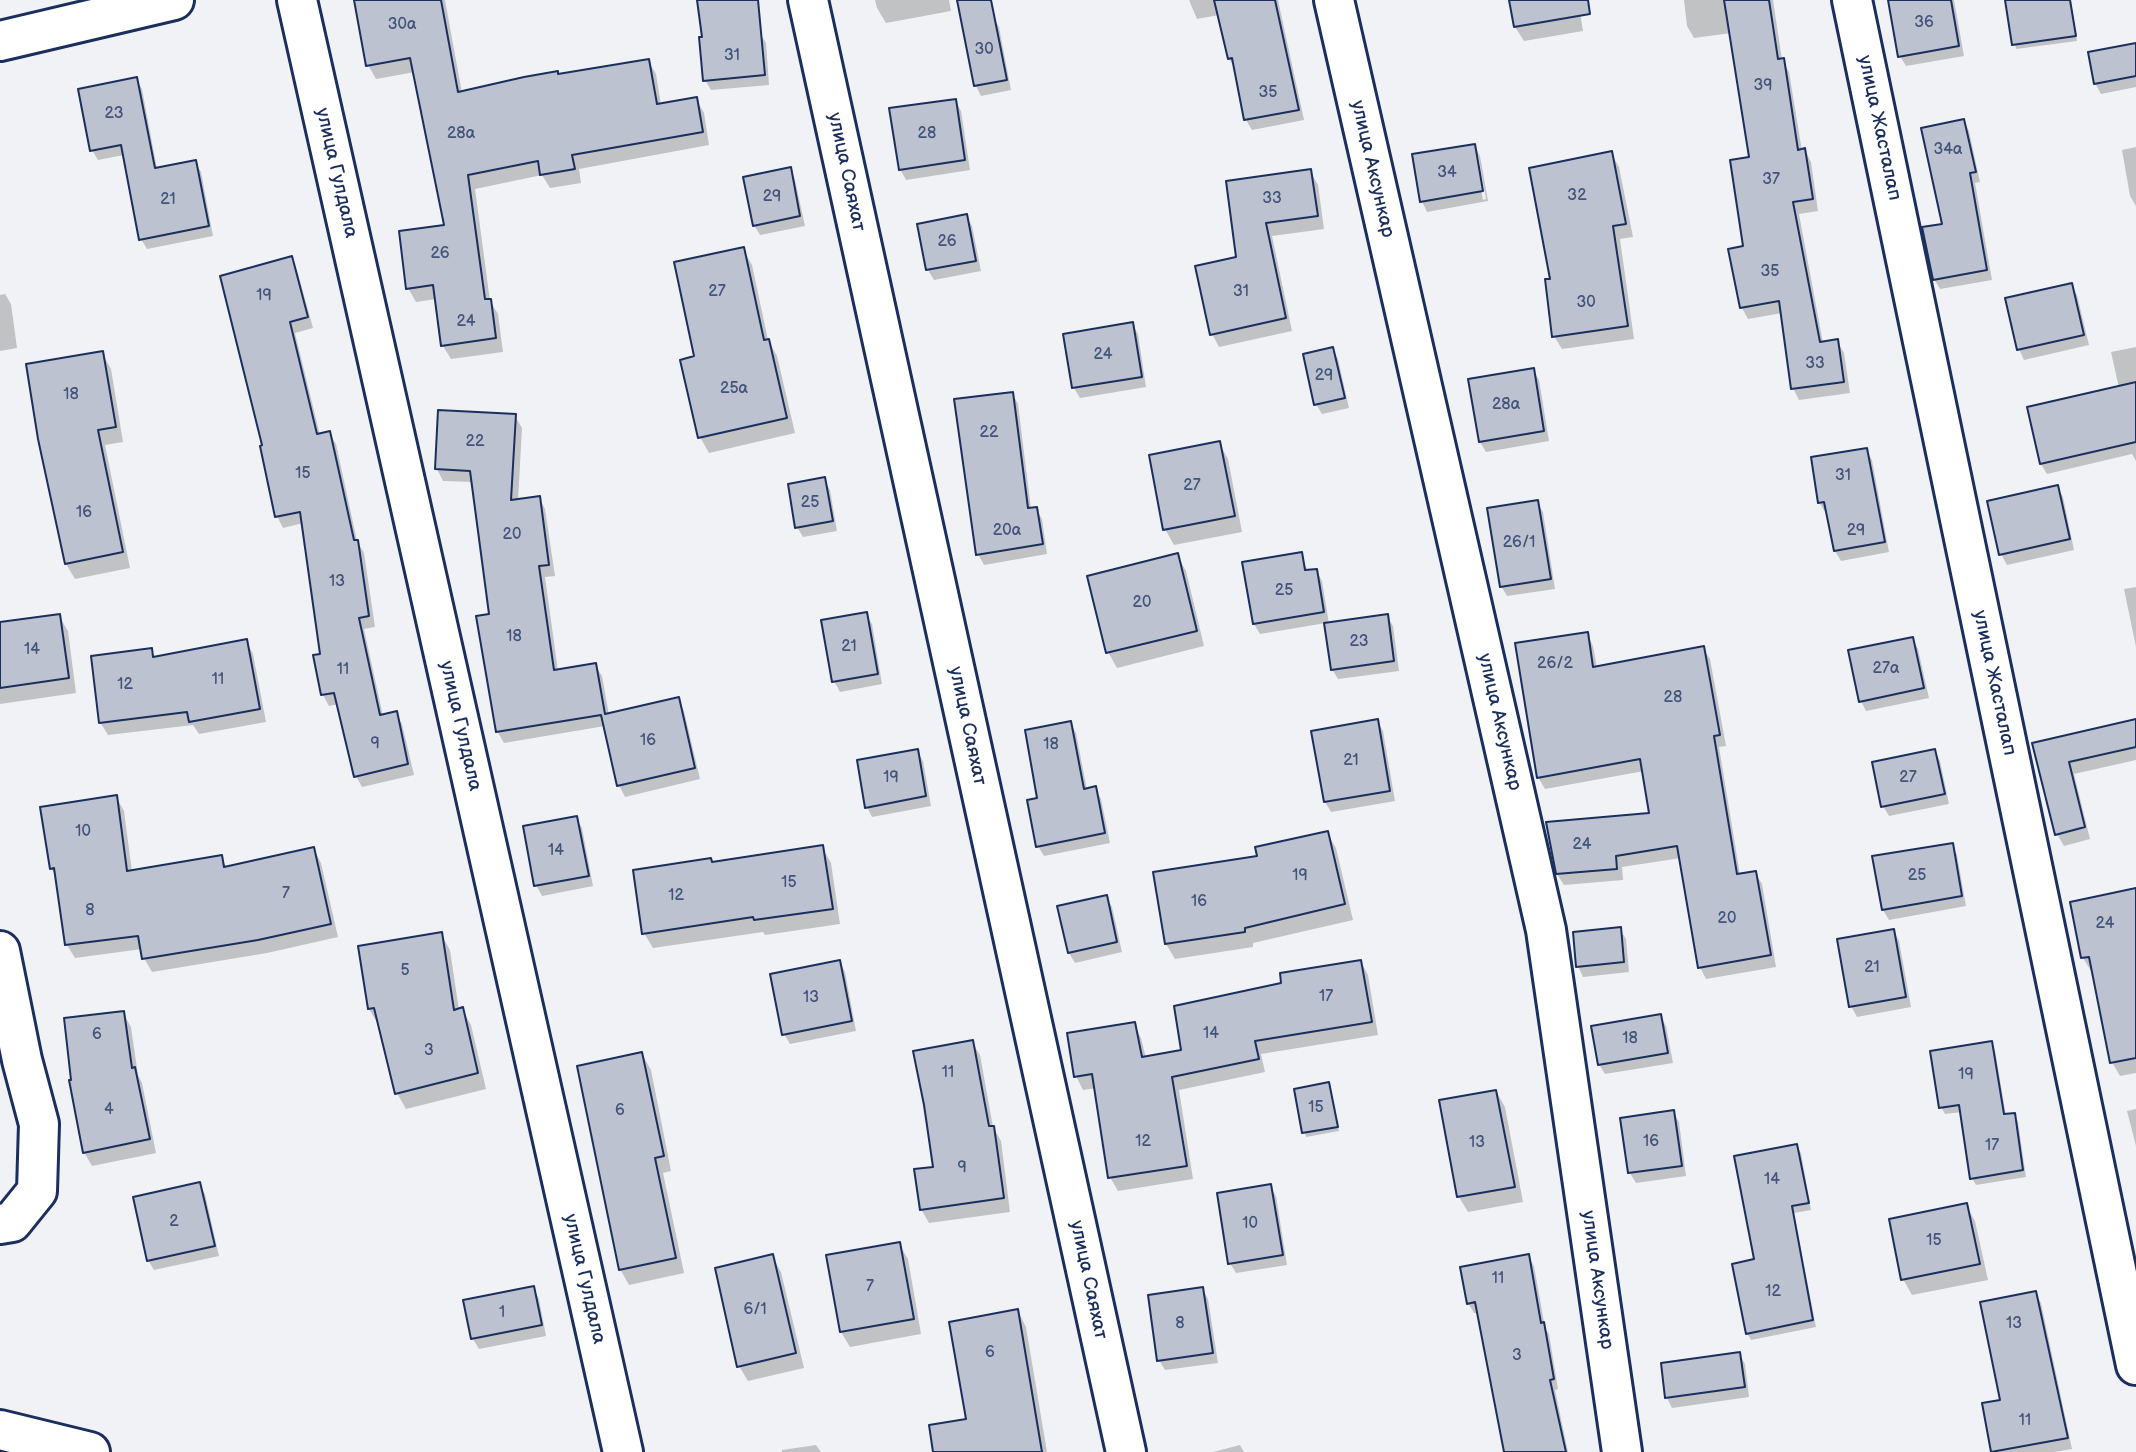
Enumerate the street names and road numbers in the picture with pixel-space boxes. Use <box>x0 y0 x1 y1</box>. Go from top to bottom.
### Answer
street label: улица Жасталап <box>1853 53 1905 203</box>
street label: улица Аксункар <box>1345 98 1399 240</box>
street label: улица Гулдала <box>310 106 362 240</box>
street label: улица Саяхат <box>822 111 870 233</box>
street label: улица Жасталап <box>1968 608 2020 758</box>
street label: улица Аксункар <box>1472 651 1526 793</box>
street label: улица Гулдала <box>434 659 486 793</box>
street label: улица Саяхат <box>943 665 991 787</box>
street label: улица Аксункар <box>1576 1209 1618 1351</box>
street label: улица Гулдала <box>558 1212 610 1346</box>
street label: улица Саяхат <box>1064 1219 1112 1341</box>

